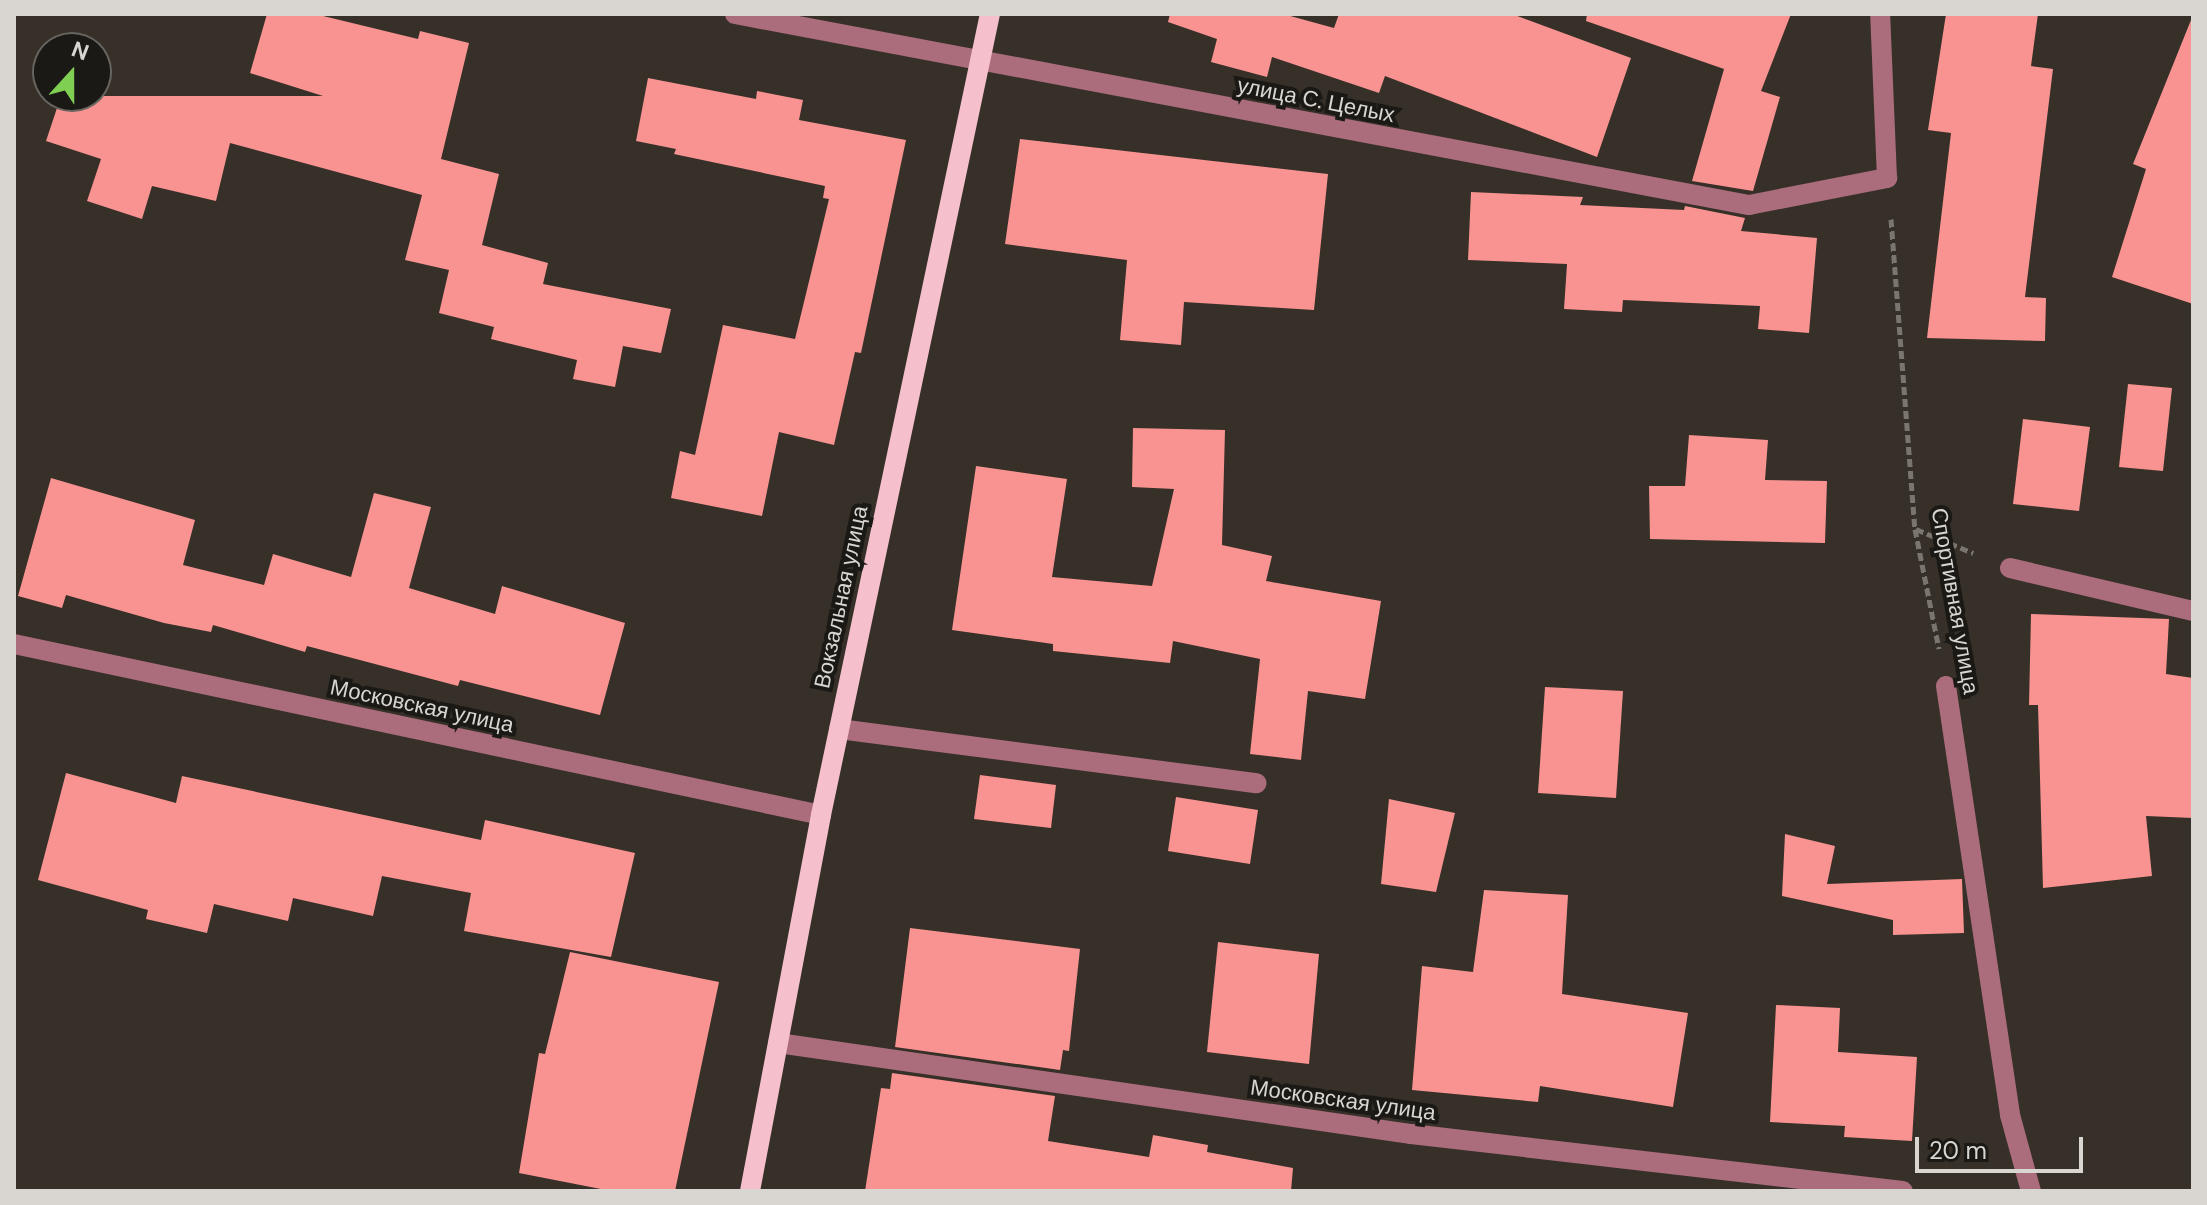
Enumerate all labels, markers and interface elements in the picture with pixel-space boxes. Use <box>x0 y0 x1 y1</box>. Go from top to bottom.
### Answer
north arrow <box>32 32 112 112</box>
text: N <box>67 35 93 67</box>
street label: улица С. Целых <box>1235 72 1397 128</box>
street label: Вокзальная улица <box>809 503 873 691</box>
street label: Спортивная улица <box>1926 506 1984 696</box>
street label: Московская улица <box>328 674 516 738</box>
street label: Московская улица <box>1249 1074 1437 1126</box>
scale bar <box>1919 1121 2087 1171</box>
text: 20 m <box>1929 1135 1987 1166</box>

